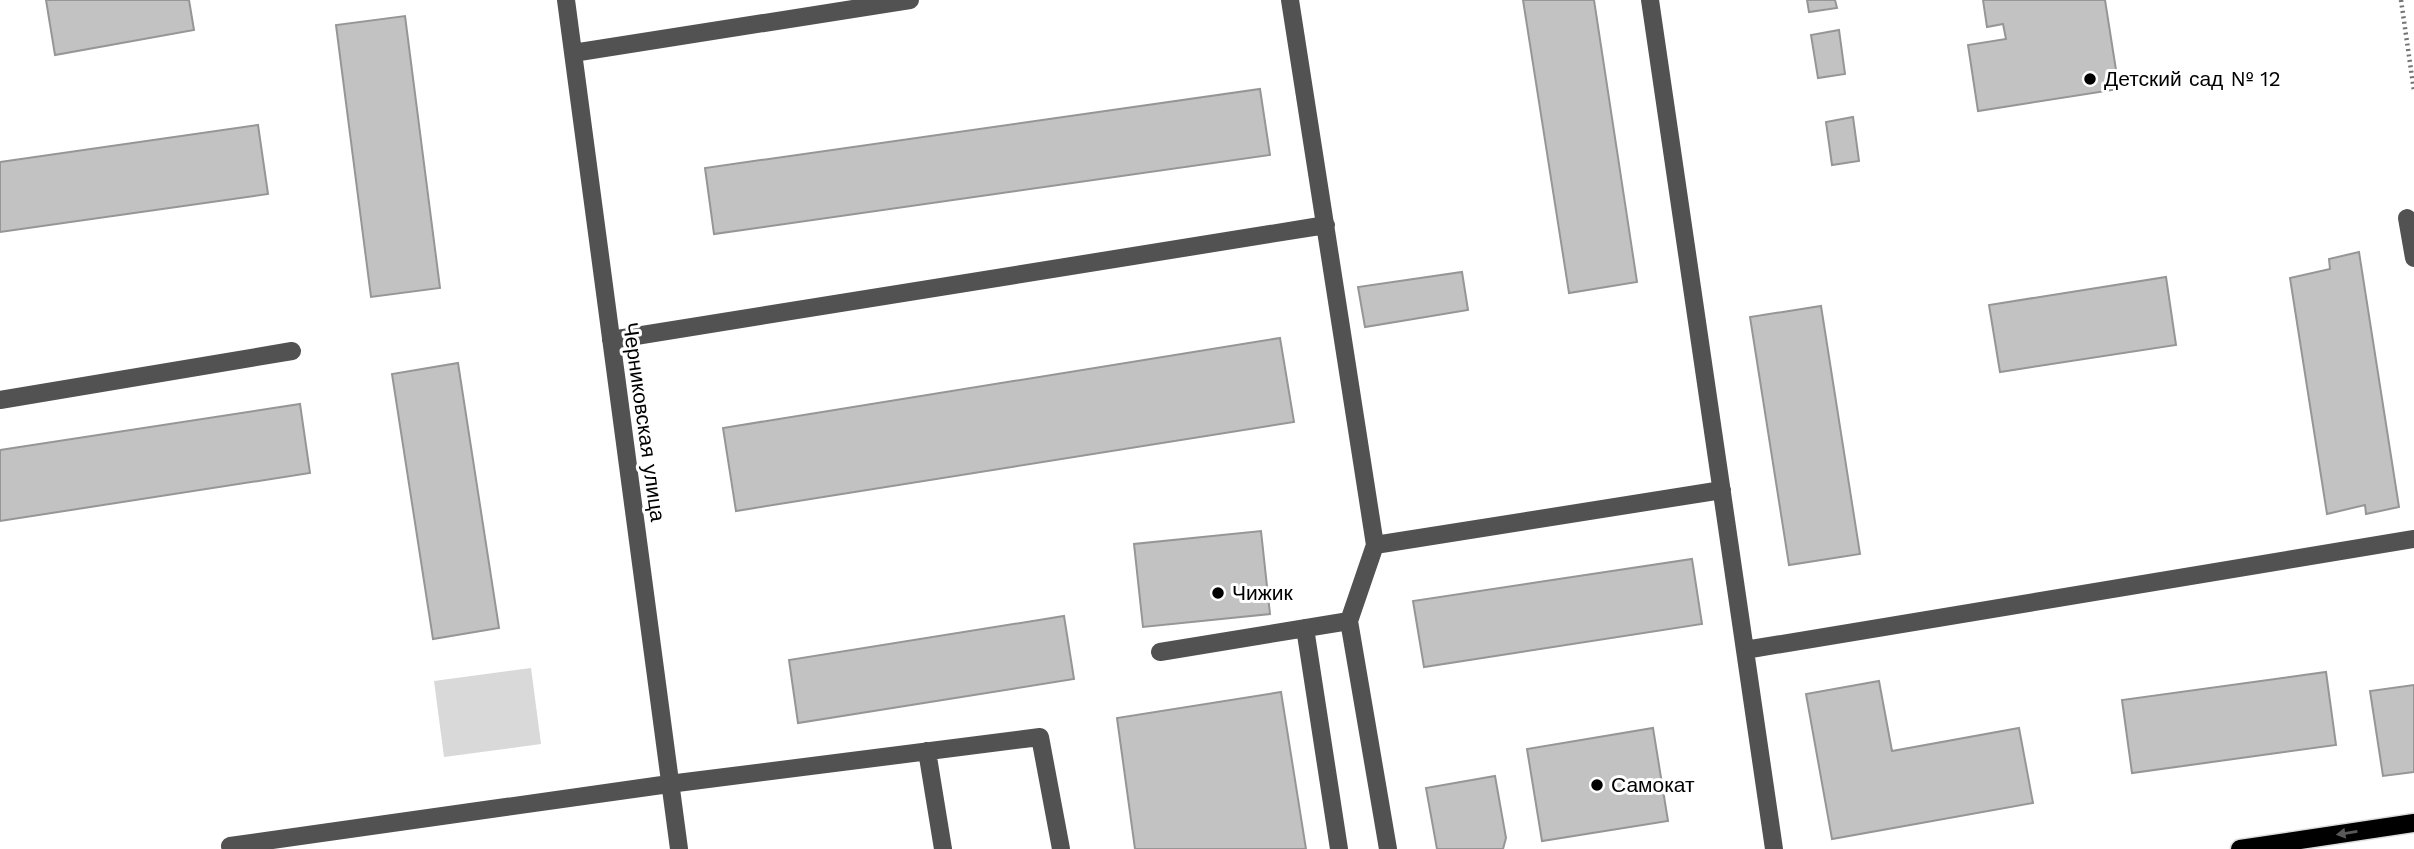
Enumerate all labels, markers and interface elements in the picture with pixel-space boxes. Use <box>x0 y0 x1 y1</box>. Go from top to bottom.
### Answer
place label: Детский сад № 12 <box>2104 66 2281 91</box>
marker: Детский сад № 12 <box>2082 71 2098 87</box>
street label: Черниковская улица <box>618 321 671 523</box>
place label: Чижик <box>1232 580 1294 605</box>
marker: Чижик <box>1210 585 1226 601</box>
place label: Самокат <box>1611 772 1695 797</box>
marker: Самокат <box>1589 777 1605 793</box>
one-way arrow <box>2335 828 2357 839</box>

